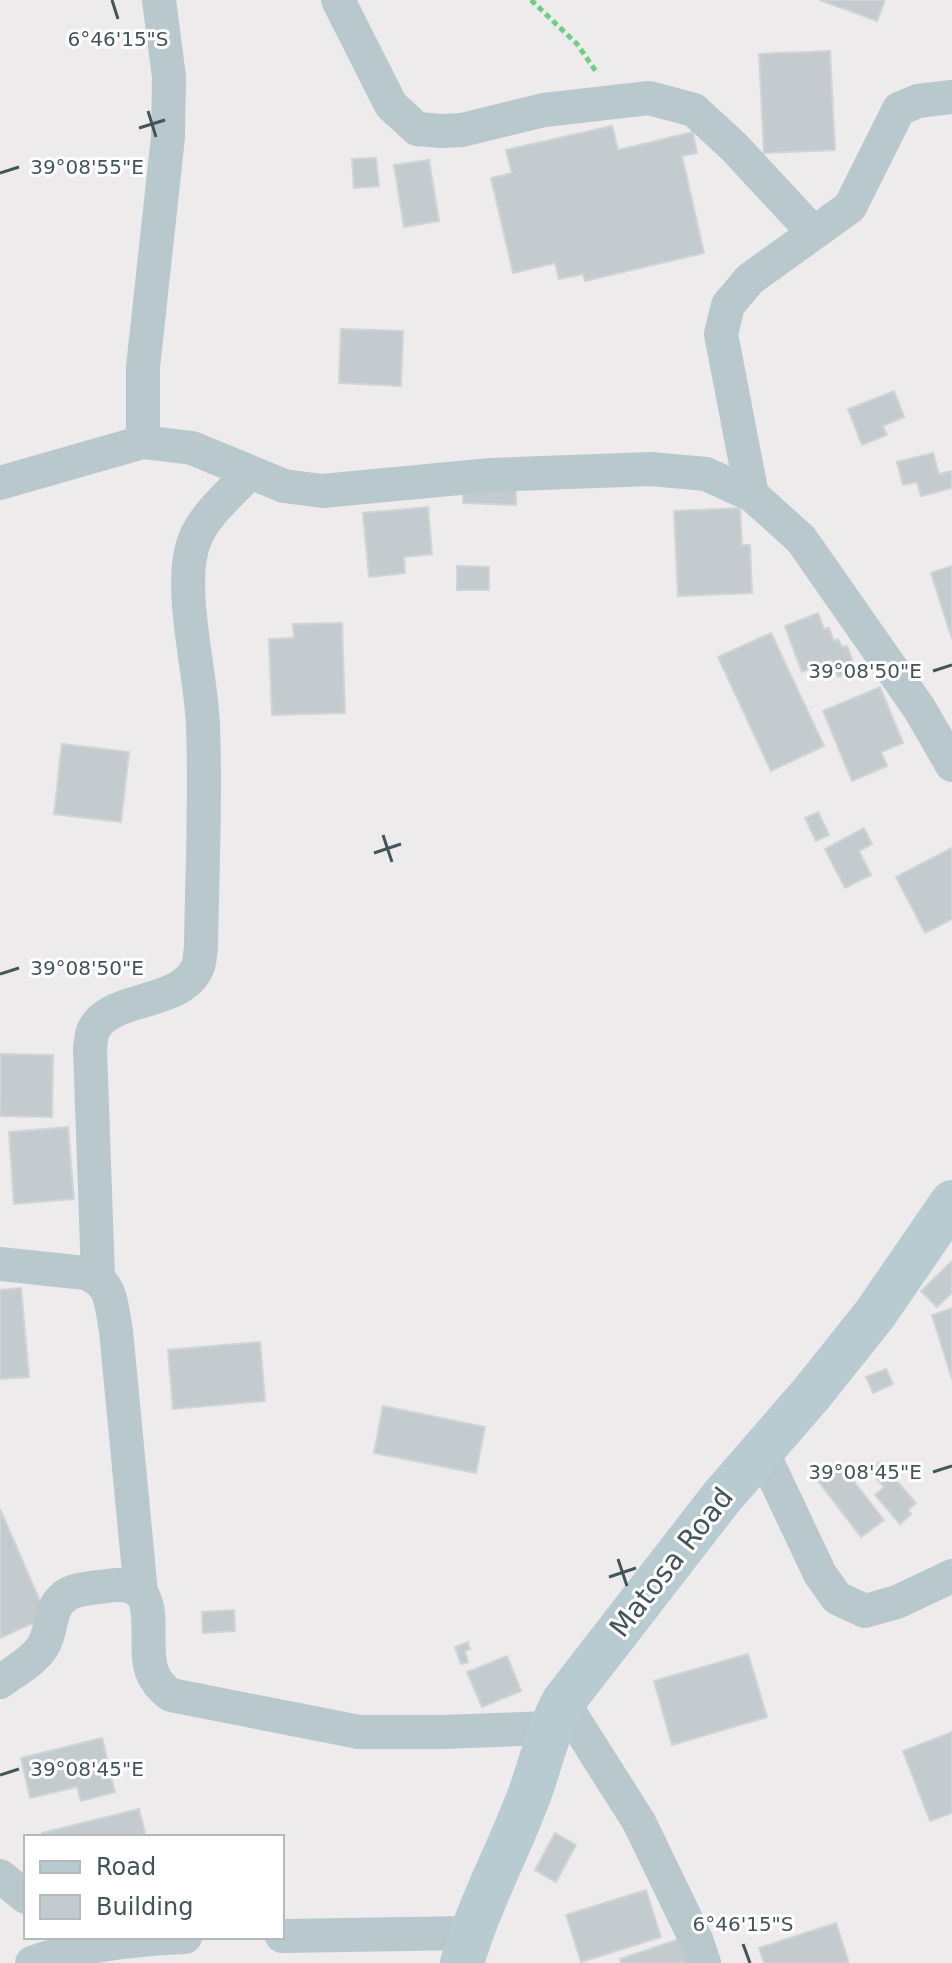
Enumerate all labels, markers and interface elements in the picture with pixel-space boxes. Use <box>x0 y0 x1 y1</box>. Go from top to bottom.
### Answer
text: 6°46'15"S <box>67 27 169 51</box>
text: 39°08'55"E <box>30 155 144 179</box>
text: 39°08'50"E <box>808 659 922 683</box>
text: 39°08'50"E <box>30 956 144 980</box>
text: 39°08'45"E <box>808 1460 922 1484</box>
street label: Matosa Road <box>603 1481 740 1644</box>
text: 39°08'45"E <box>30 1757 144 1781</box>
legend <box>24 1835 284 1939</box>
text: Road <box>96 1853 156 1881</box>
text: Building <box>96 1893 193 1921</box>
text: 6°46'15"S <box>692 1912 794 1936</box>

